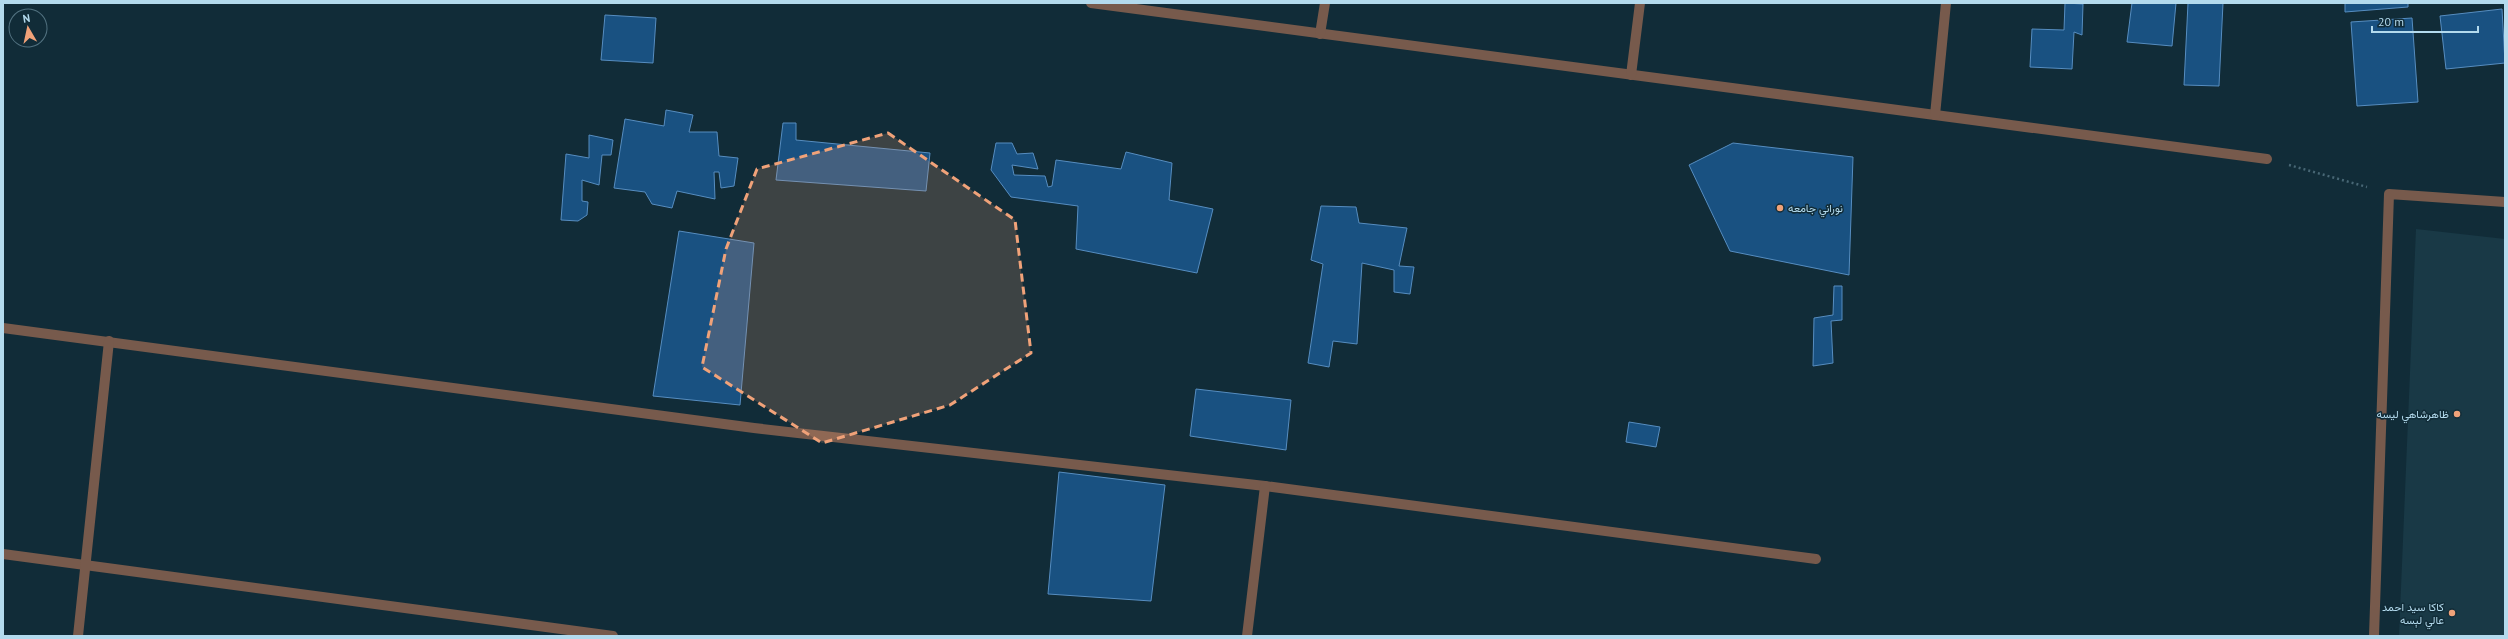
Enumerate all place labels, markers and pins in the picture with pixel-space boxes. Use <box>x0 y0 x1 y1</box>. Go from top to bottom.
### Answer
place label: نوراني جامعه <box>1788 201 1843 218</box>
marker: نوراني جامعه <box>1775 203 1785 213</box>
place label: ظاهرشاهي لیسه <box>2377 407 2449 424</box>
marker: ظاهرشاهي لیسه <box>2452 409 2462 419</box>
place label: کاکا سید احمد عالي لېسه <box>2382 600 2444 630</box>
marker: کاکا سید احمد عالي لېسه <box>2447 608 2457 618</box>

